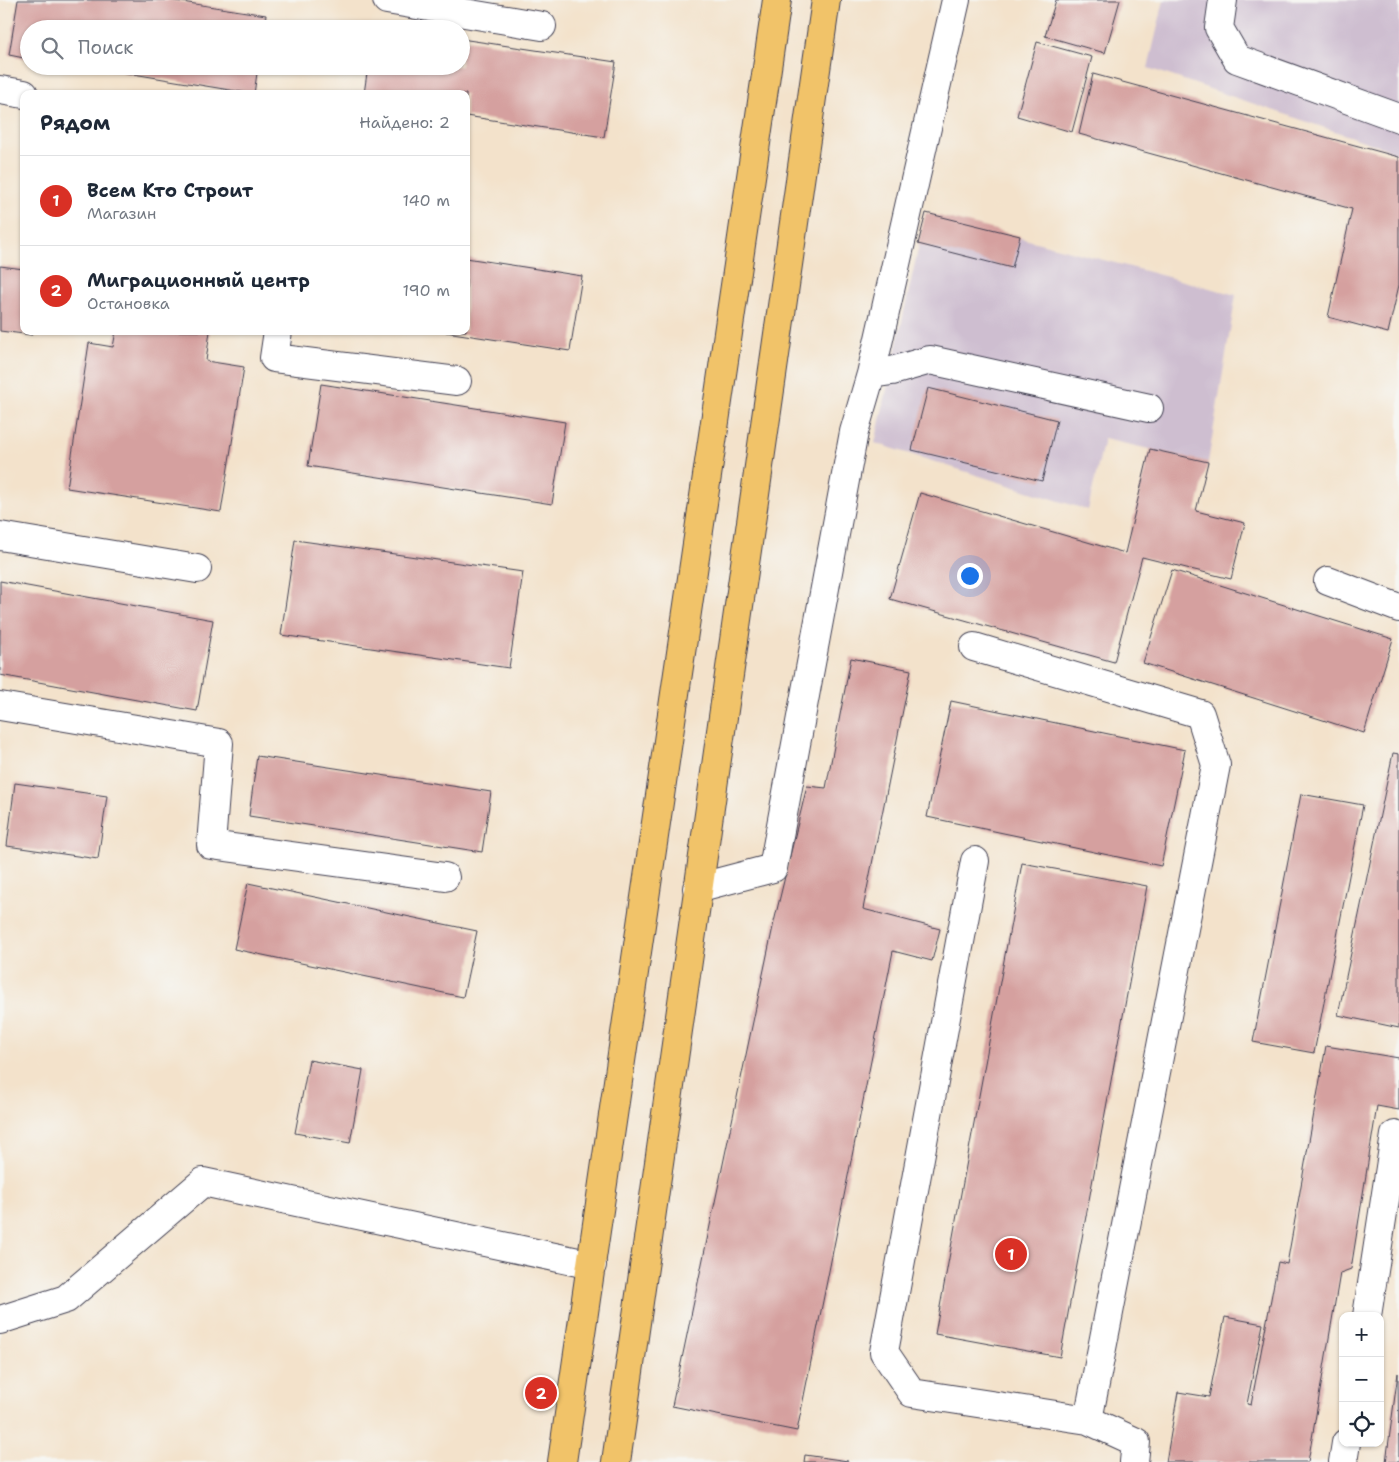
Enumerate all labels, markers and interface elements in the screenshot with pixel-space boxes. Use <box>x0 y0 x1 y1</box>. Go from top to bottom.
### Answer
search box <box>20 20 470 75</box>
icon: search <box>38 34 66 62</box>
text: Поиск <box>78 35 133 60</box>
text: Рядом <box>40 109 110 137</box>
text: Найдено: 2 <box>359 112 450 133</box>
text: Всем Кто Строит <box>87 178 253 203</box>
text: 1 <box>52 190 60 211</box>
text: 140 m <box>403 190 450 211</box>
text: Магазин <box>87 203 156 224</box>
text: Миграционный центр <box>87 268 310 293</box>
text: 2 <box>50 280 62 301</box>
text: 190 m <box>403 280 450 301</box>
text: Остановка <box>87 293 170 314</box>
your location <box>957 563 983 589</box>
pin: 1 <box>995 1235 1027 1273</box>
map controls <box>1339 1312 1384 1447</box>
button: + <box>1339 1312 1384 1357</box>
button: − <box>1339 1357 1384 1402</box>
pin: 2 <box>525 1374 557 1412</box>
button: locate <box>1339 1402 1384 1447</box>

